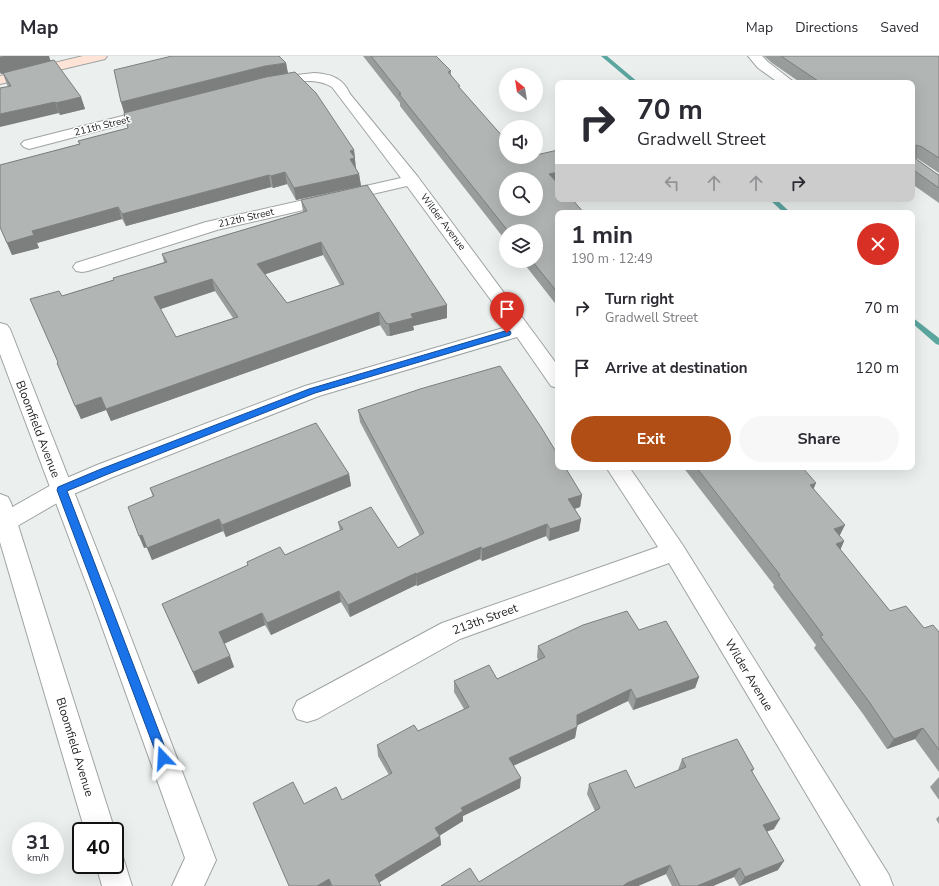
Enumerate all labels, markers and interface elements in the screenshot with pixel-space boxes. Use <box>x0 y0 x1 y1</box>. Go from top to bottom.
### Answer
text: Map <box>20 15 58 41</box>
text: Map <box>746 18 773 37</box>
text: Directions <box>795 18 858 37</box>
text: Saved <box>880 18 919 37</box>
north arrow <box>499 68 543 112</box>
map controls <box>499 68 543 268</box>
text: 70 m <box>637 91 703 129</box>
icon: right <box>571 96 623 148</box>
street label: 211th Street <box>73 112 132 140</box>
button: sound <box>499 120 543 164</box>
text: Gradwell Street <box>637 127 765 151</box>
button: search <box>499 172 543 216</box>
icon: left <box>661 172 683 194</box>
icon: ahead <box>703 172 725 194</box>
icon: ahead <box>745 172 767 194</box>
icon: right <box>787 172 809 194</box>
street label: Wilder Avenue <box>417 191 469 253</box>
street label: 212th Street <box>217 205 276 231</box>
text: 1 min <box>571 219 633 251</box>
button: close <box>857 223 899 265</box>
button: layers <box>499 224 543 268</box>
text: 190 m · 12:49 <box>571 250 653 268</box>
text: Turn right <box>605 289 674 309</box>
pin <box>490 292 524 333</box>
icon: right <box>571 297 593 319</box>
icon: arrive <box>496 298 518 320</box>
text: 70 m <box>864 298 899 318</box>
text: Gradwell Street <box>605 309 698 327</box>
icon: arrive <box>571 357 593 379</box>
text: Arrive at destination <box>605 358 748 378</box>
text: 120 m <box>855 358 899 378</box>
street label: Bloomfield Avenue <box>12 378 64 480</box>
button: Exit <box>571 416 731 462</box>
button: Share <box>739 416 899 462</box>
street label: 213th Street <box>450 600 521 638</box>
street label: Wilder Avenue <box>721 636 777 714</box>
street label: Bloomfield Avenue <box>52 696 98 798</box>
position arrow <box>142 737 184 779</box>
speed limit sign: 40 <box>72 822 124 874</box>
text: 31 <box>26 829 50 856</box>
text: km/h <box>27 851 49 865</box>

